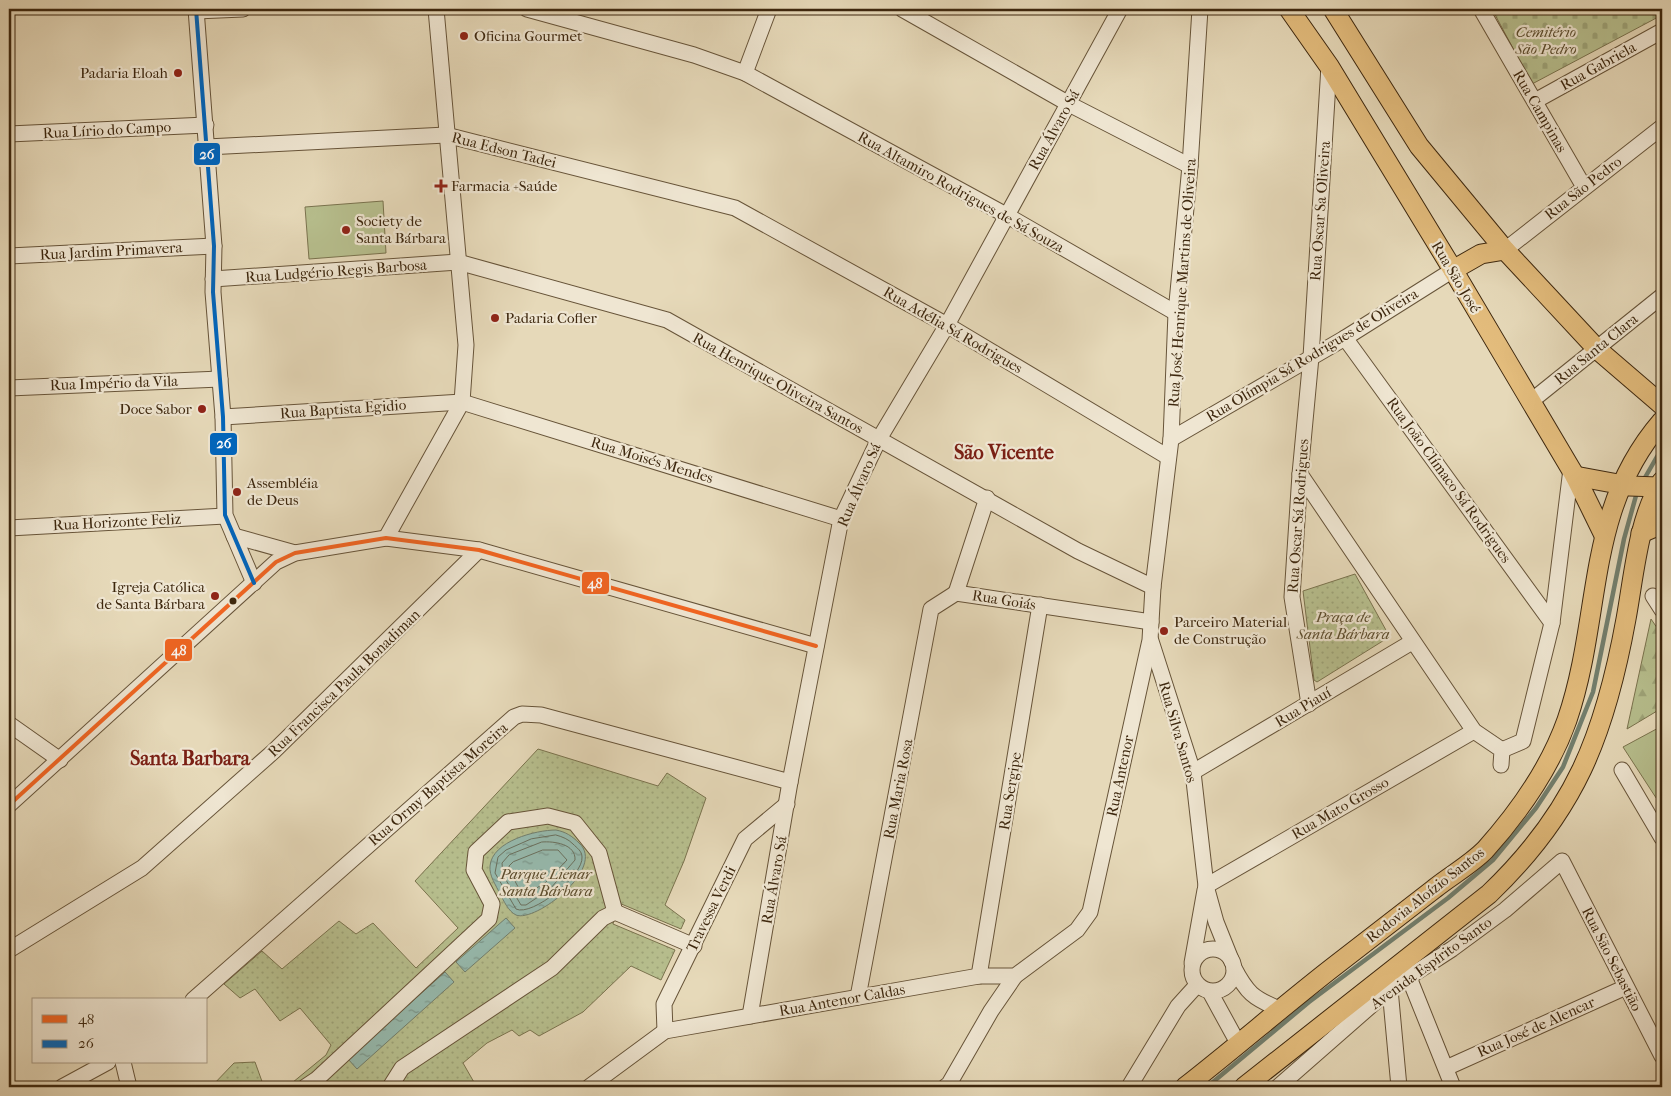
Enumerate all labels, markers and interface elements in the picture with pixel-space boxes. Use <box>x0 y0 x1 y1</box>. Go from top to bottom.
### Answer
park label: Cemitério São Pedro <box>1514 23 1577 58</box>
place label: Oficina Gourmet <box>474 27 583 45</box>
marker: Oficina Gourmet <box>458 30 470 42</box>
street label: Rua Gabriela <box>1557 37 1640 94</box>
place label: Padaria Eloah <box>80 64 169 82</box>
street label: Rua Campinas <box>1509 66 1571 156</box>
marker: Padaria Eloah <box>172 67 184 79</box>
street label: Rua Álvaro Sá <box>1025 86 1084 173</box>
street label: Rua Lírio do Campo <box>42 118 172 142</box>
street label: Rua Edson Tadei <box>450 128 559 172</box>
street label: Rua Altamiro Rodrigues de Sá Souza <box>855 128 1068 257</box>
street label: Rua Oscar Sa Oliveira <box>1306 139 1334 282</box>
line badge: 26 <box>193 142 221 166</box>
text: 26 <box>200 146 215 163</box>
street label: Rua São Pedro <box>1541 152 1625 224</box>
street label: Rua José Henrique Martins de Oliveira <box>1164 157 1200 408</box>
place label: Farmacia +Saúde <box>451 177 558 195</box>
marker: Farmacia +Saúde <box>435 180 447 192</box>
place label: Society de Santa Bárbara <box>356 212 447 247</box>
marker: Society de Santa Bárbara <box>340 224 352 236</box>
street label: Rua Jardim Primavera <box>39 238 184 264</box>
street label: Rua São José <box>1428 238 1485 317</box>
street label: Rua Ludgério Regis Barbosa <box>244 256 429 286</box>
street label: Rua Adélia Sá Rodrigues <box>880 283 1026 378</box>
street label: Rua Olímpia Sá Rodrigues de Oliveira <box>1203 284 1422 426</box>
place label: Padaria Cofler <box>505 309 598 327</box>
street label: Rua Santa Clara <box>1550 309 1642 388</box>
marker: Padaria Cofler <box>489 312 501 324</box>
street label: Rua Henrique Oliveira Santos <box>690 329 867 438</box>
street label: Rua Império da Vila <box>50 372 179 394</box>
street label: Rua João Clímaco Sá Rodrigues <box>1383 394 1515 567</box>
street label: Rua Baptista Egidio <box>279 396 407 422</box>
place label: Doce Sabor <box>119 400 193 418</box>
marker: Doce Sabor <box>196 403 208 415</box>
line badge: 26 <box>209 432 238 456</box>
street label: Rua Moisés Mendes <box>589 433 716 487</box>
text: 26 <box>217 435 232 452</box>
street label: Rua Oscar Sá Rodrigues <box>1284 438 1312 594</box>
street label: Rua Álvaro Sá <box>833 440 885 530</box>
district label: São Vicente <box>954 441 1054 464</box>
place label: Assembléia de Deus <box>246 474 319 509</box>
marker: Assembléia de Deus <box>231 486 243 498</box>
street label: Rua Horizonte Feliz <box>52 510 182 534</box>
line badge: 48 <box>581 571 610 595</box>
text: 48 <box>586 575 603 592</box>
place label: Igreja Católica de Santa Bárbara <box>96 578 206 613</box>
street label: Rua Goiás <box>971 586 1038 614</box>
marker: Igreja Católica de Santa Bárbara <box>209 590 221 602</box>
unlabelled marker <box>228 596 238 606</box>
street label: Rua Francisca Paula Bonadiman <box>264 605 424 761</box>
park label: Praça de Santa Bárbara <box>1295 608 1390 643</box>
place label: Parceiro Material de Construção <box>1174 613 1287 648</box>
marker: Parceiro Material de Construção <box>1158 625 1170 637</box>
line badge: 48 <box>164 638 193 662</box>
text: 48 <box>170 642 187 659</box>
street label: Rua Silva Santos <box>1155 679 1201 785</box>
street label: Rua Piauí <box>1272 683 1335 731</box>
street label: Rua Ormy Baptista Moreira <box>365 718 512 849</box>
street label: Rua Antenor <box>1103 733 1138 818</box>
street label: Rua Maria Rosa <box>879 736 917 841</box>
district label: Santa Barbara <box>130 747 251 770</box>
street label: Rua Sergipe <box>995 750 1025 831</box>
street label: Rua Mato Grosso <box>1288 773 1392 843</box>
street label: Rua Álvaro Sá <box>757 834 791 925</box>
street label: Rodovia Aloízio Santos <box>1362 843 1488 947</box>
street label: Travessa Verdi <box>682 863 740 955</box>
park label: Parque Lienar Santa Bárbara <box>498 865 593 900</box>
street label: Rua São Sebastião <box>1578 904 1646 1014</box>
street label: Avenida Espírito Santo <box>1366 913 1496 1014</box>
street label: Rua Antenor Caldas <box>777 980 907 1020</box>
street label: Rua José de Alencar <box>1474 993 1598 1061</box>
legend <box>32 998 208 1064</box>
text: 48 <box>78 1010 94 1028</box>
text: 26 <box>78 1034 95 1052</box>

